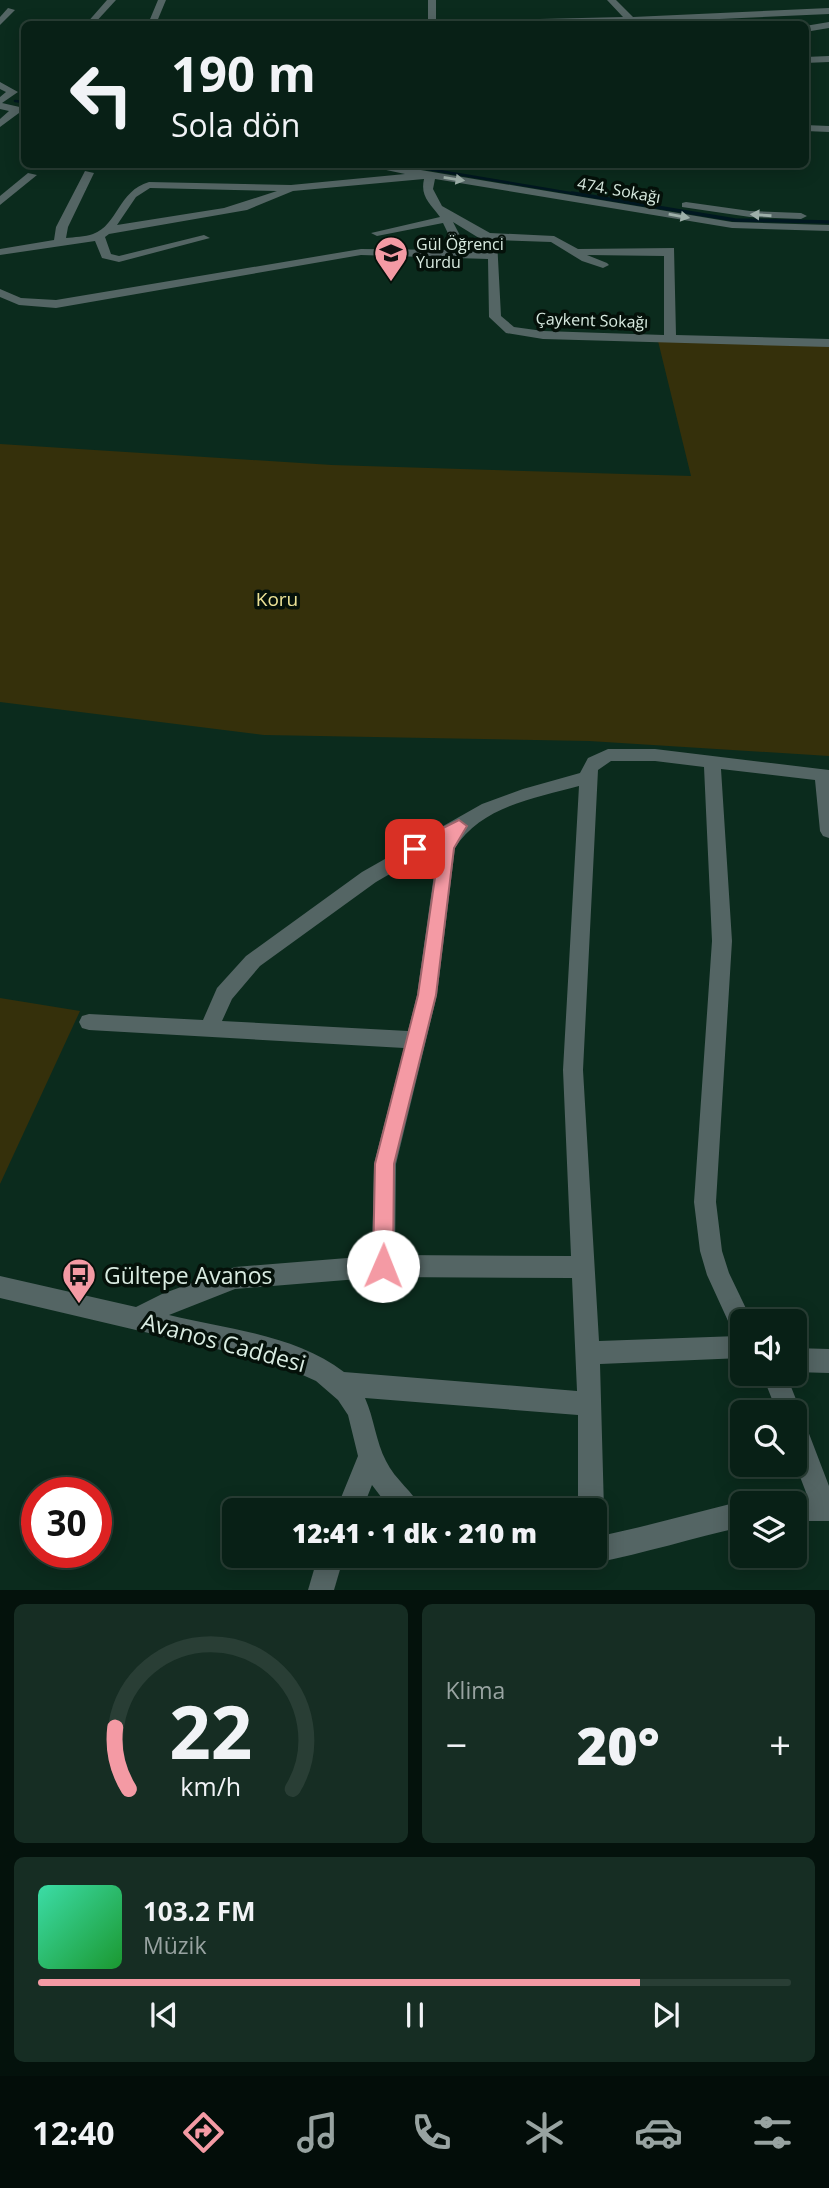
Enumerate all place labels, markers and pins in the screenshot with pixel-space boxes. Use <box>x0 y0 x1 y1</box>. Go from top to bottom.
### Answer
place label: Gül Öğrenci Yurdu <box>416 233 504 273</box>
school or university icon: Gül Öğrenci Yurdu <box>372 234 410 283</box>
pin <box>385 819 445 879</box>
bus stop icon: Gültepe Avanos <box>60 1256 98 1305</box>
place label: Gültepe Avanos <box>104 1259 272 1291</box>

